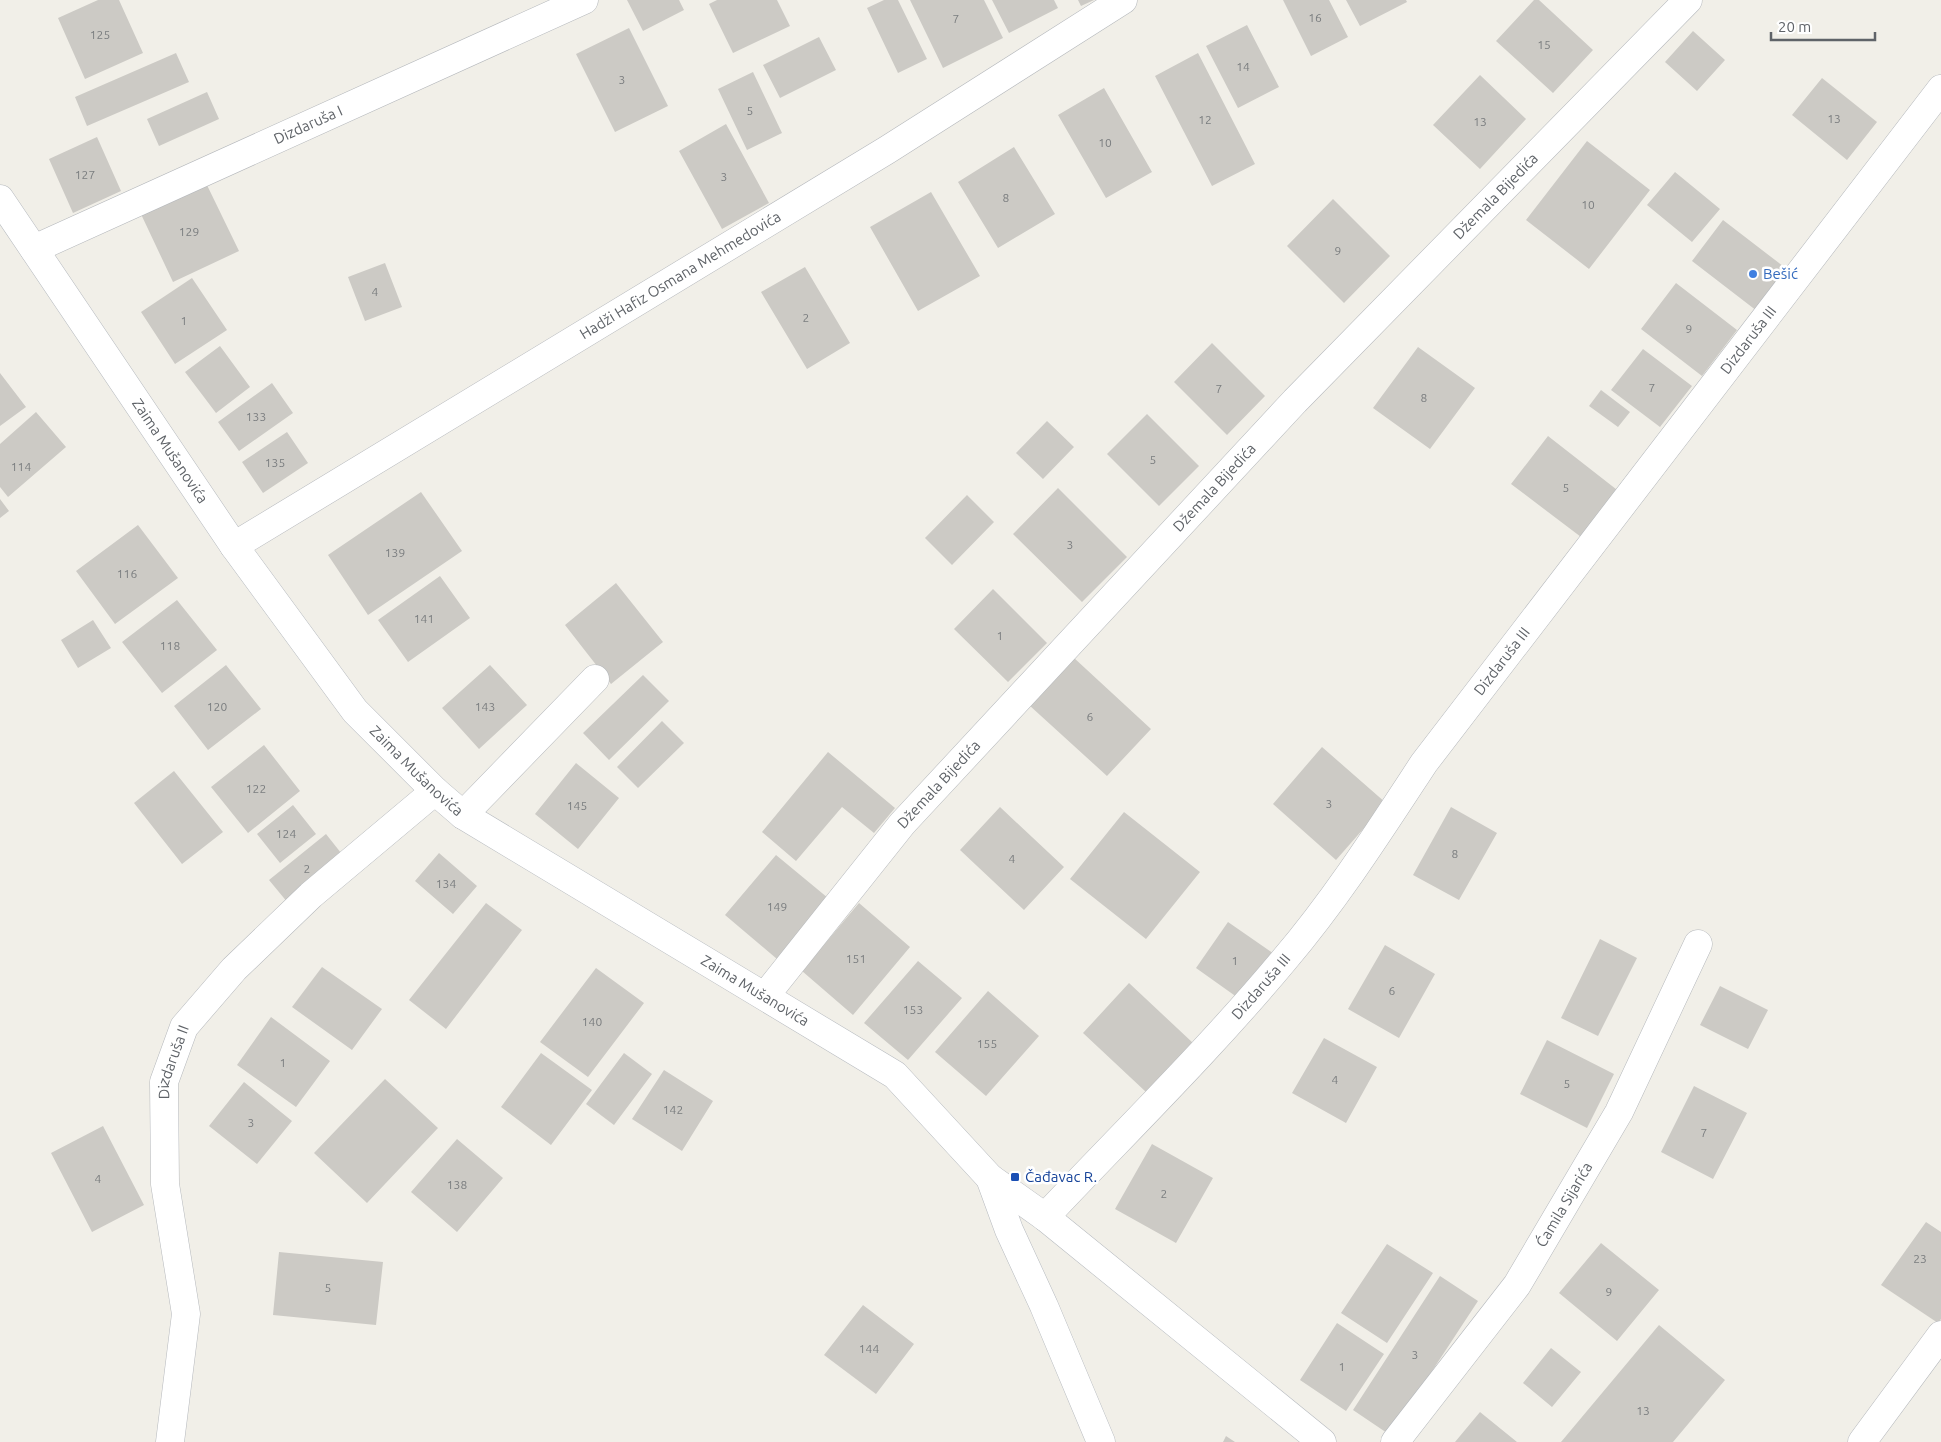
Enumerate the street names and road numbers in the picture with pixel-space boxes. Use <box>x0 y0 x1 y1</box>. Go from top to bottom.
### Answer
street label: Dizdaruša I <box>271 102 345 147</box>
street label: Džemala Bijedića <box>1449 149 1541 242</box>
street label: Hadži Hafiz Osmana Mehmedovića <box>577 208 784 342</box>
street label: Dizdaruša III <box>1717 302 1779 377</box>
street label: Zaima Mušanovića <box>129 395 212 506</box>
street label: Džemala Bijedića <box>1169 440 1259 535</box>
street label: Dizdaruša III <box>1470 624 1533 698</box>
street label: Zaima Mušanovića <box>367 722 467 819</box>
street label: Džemala Bijedića <box>894 737 983 831</box>
street label: Dizdaruša III <box>1228 950 1294 1022</box>
street label: Zaima Mušanovića <box>698 951 812 1029</box>
street label: Dizdaruša II <box>155 1023 192 1099</box>
street label: Ćamila Sijarića <box>1532 1159 1595 1250</box>

